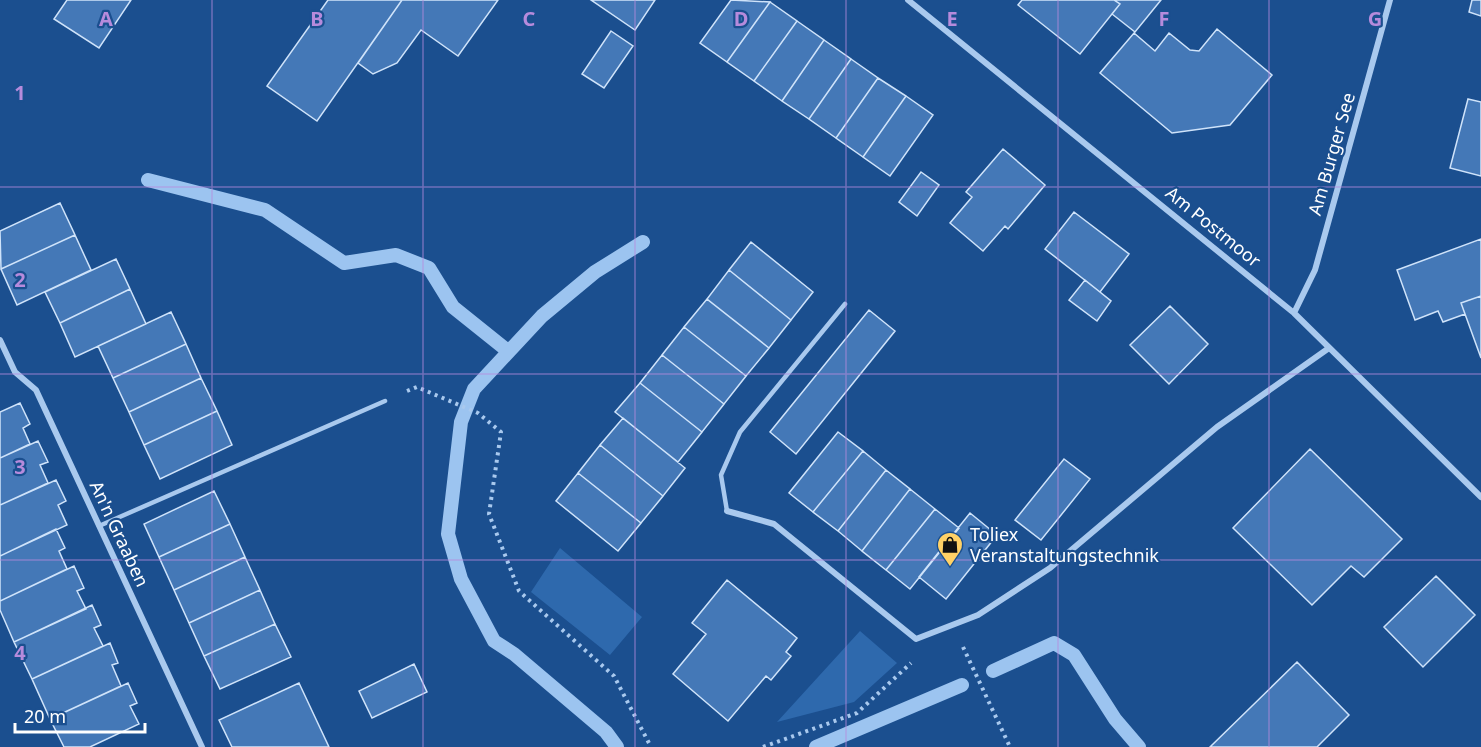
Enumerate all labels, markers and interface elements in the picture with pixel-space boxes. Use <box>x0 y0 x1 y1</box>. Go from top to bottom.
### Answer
text: A <box>99 5 113 32</box>
text: B <box>310 5 324 32</box>
text: C <box>523 5 536 32</box>
text: D <box>734 5 748 32</box>
text: E <box>946 5 958 32</box>
text: F <box>1159 5 1169 32</box>
text: G <box>1368 5 1382 32</box>
text: 1 <box>14 79 26 106</box>
street label: Am Burger See <box>1302 90 1360 218</box>
street label: Am Postmoor <box>1161 180 1267 272</box>
text: 2 <box>14 266 26 293</box>
text: 3 <box>14 453 26 480</box>
street label: An'n Graaben <box>85 477 155 591</box>
place label: Toliex Veranstaltungstechnik <box>970 522 1159 567</box>
shop icon: Toliex Veranstaltungstechnik <box>935 530 965 568</box>
text: 4 <box>14 639 26 666</box>
scale bar <box>15 696 146 734</box>
text: 20 m <box>24 704 66 728</box>

